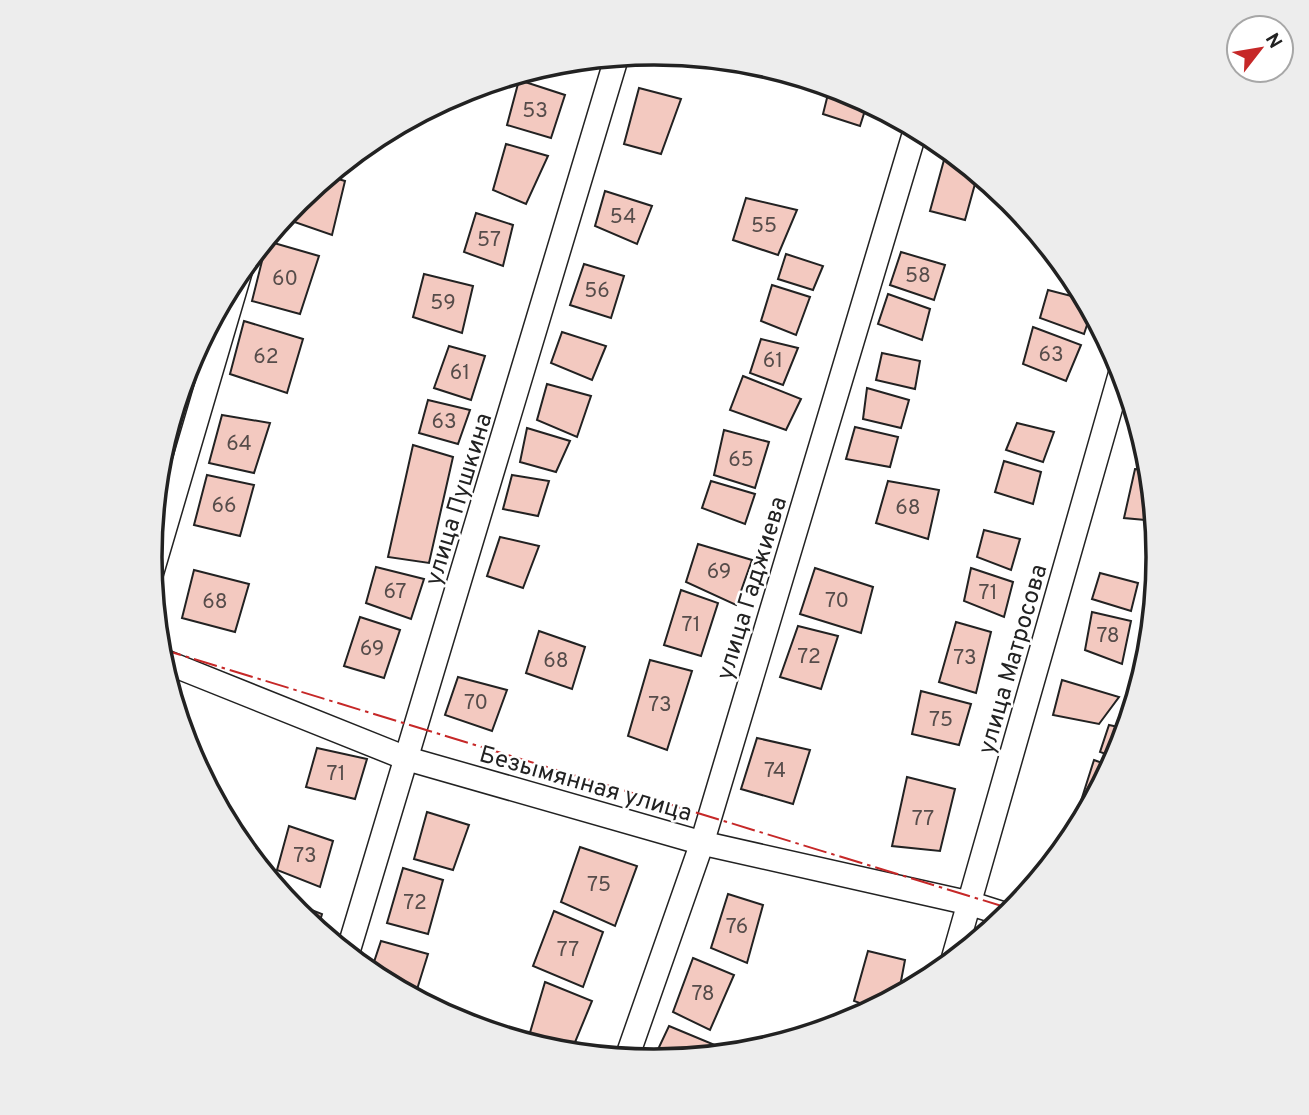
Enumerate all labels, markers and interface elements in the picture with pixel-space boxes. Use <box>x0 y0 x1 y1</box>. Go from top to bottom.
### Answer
north arrow <box>1225 14 1295 84</box>
text: N <box>1259 29 1287 53</box>
house number: 53 <box>522 98 548 125</box>
house number: 54 <box>610 204 636 231</box>
house number: 55 <box>751 213 777 240</box>
house number: 57 <box>477 227 501 254</box>
house number: 58 <box>905 263 931 290</box>
house number: 60 <box>272 266 298 293</box>
house number: 56 <box>584 278 610 305</box>
house number: 59 <box>430 290 456 317</box>
house number: 63 <box>1038 342 1064 369</box>
house number: 62 <box>253 344 279 371</box>
house number: 61 <box>763 348 783 375</box>
house number: 61 <box>450 360 470 387</box>
house number: 63 <box>431 409 457 436</box>
street label: улица Пушкина <box>419 410 500 589</box>
house number: 64 <box>226 431 252 458</box>
house number: 65 <box>728 447 754 474</box>
house number: 66 <box>211 493 237 520</box>
street label: улица Гаджиева <box>711 493 795 684</box>
house number: 68 <box>895 495 921 522</box>
house number: 69 <box>707 559 731 586</box>
street label: улица Матросова <box>972 561 1055 758</box>
house number: 67 <box>383 579 407 606</box>
house number: 71 <box>978 580 998 607</box>
house number: 70 <box>825 588 849 615</box>
house number: 68 <box>202 589 228 616</box>
house number: 71 <box>681 612 701 639</box>
house number: 78 <box>1096 623 1120 650</box>
house number: 69 <box>360 636 384 663</box>
house number: 72 <box>797 644 821 671</box>
house number: 73 <box>953 645 977 672</box>
house number: 68 <box>543 648 569 675</box>
house number: 70 <box>464 690 488 717</box>
house number: 73 <box>648 692 672 719</box>
house number: 75 <box>929 707 953 734</box>
street label: Безымянная улица <box>476 740 695 830</box>
house number: 74 <box>764 758 786 785</box>
house number: 71 <box>326 761 346 788</box>
house number: 77 <box>912 806 934 833</box>
house number: 73 <box>293 843 317 870</box>
house number: 75 <box>587 872 611 899</box>
house number: 72 <box>403 890 427 917</box>
house number: 76 <box>726 914 748 941</box>
house number: 77 <box>557 937 579 964</box>
house number: 78 <box>691 981 715 1008</box>

